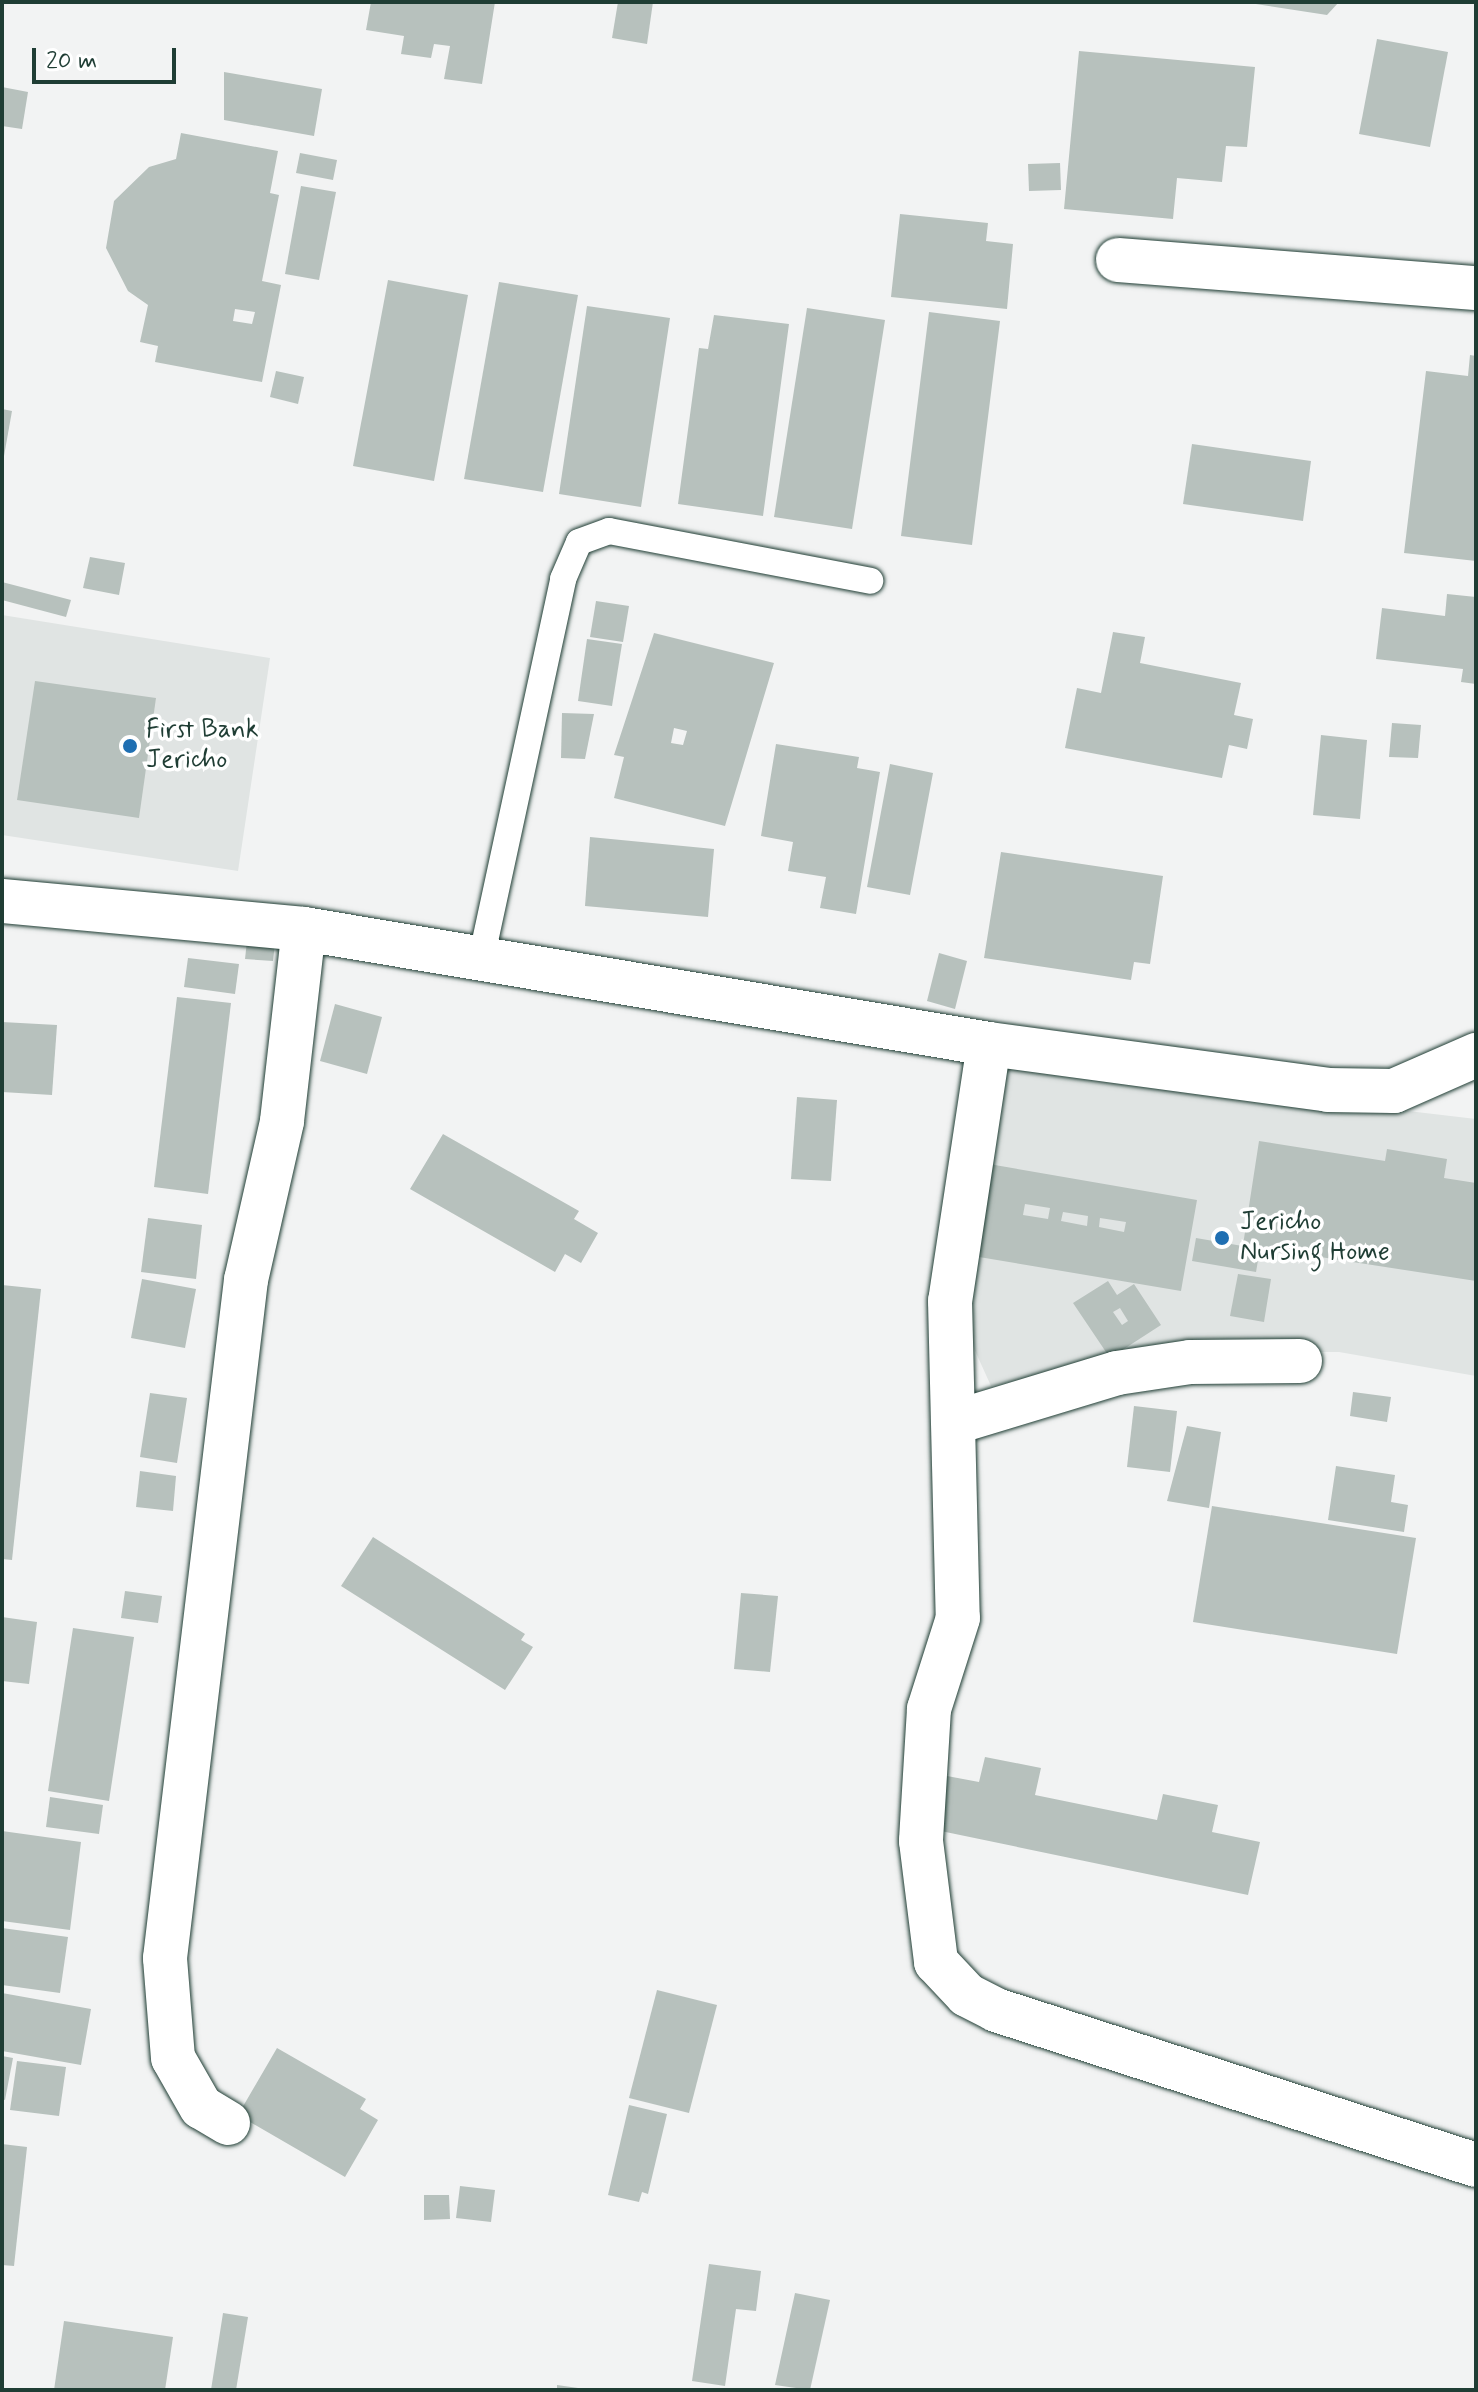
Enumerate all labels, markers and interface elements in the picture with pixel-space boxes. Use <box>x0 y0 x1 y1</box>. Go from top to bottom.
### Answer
scale bar <box>36 32 180 82</box>
text: 20 m <box>46 46 97 77</box>
place label: First Bank Jericho <box>146 715 259 776</box>
marker: First Bank Jericho <box>121 737 139 755</box>
place label: Jericho Nursing Home <box>1240 1207 1394 1268</box>
marker: Jericho Nursing Home <box>1211 1227 1233 1249</box>

